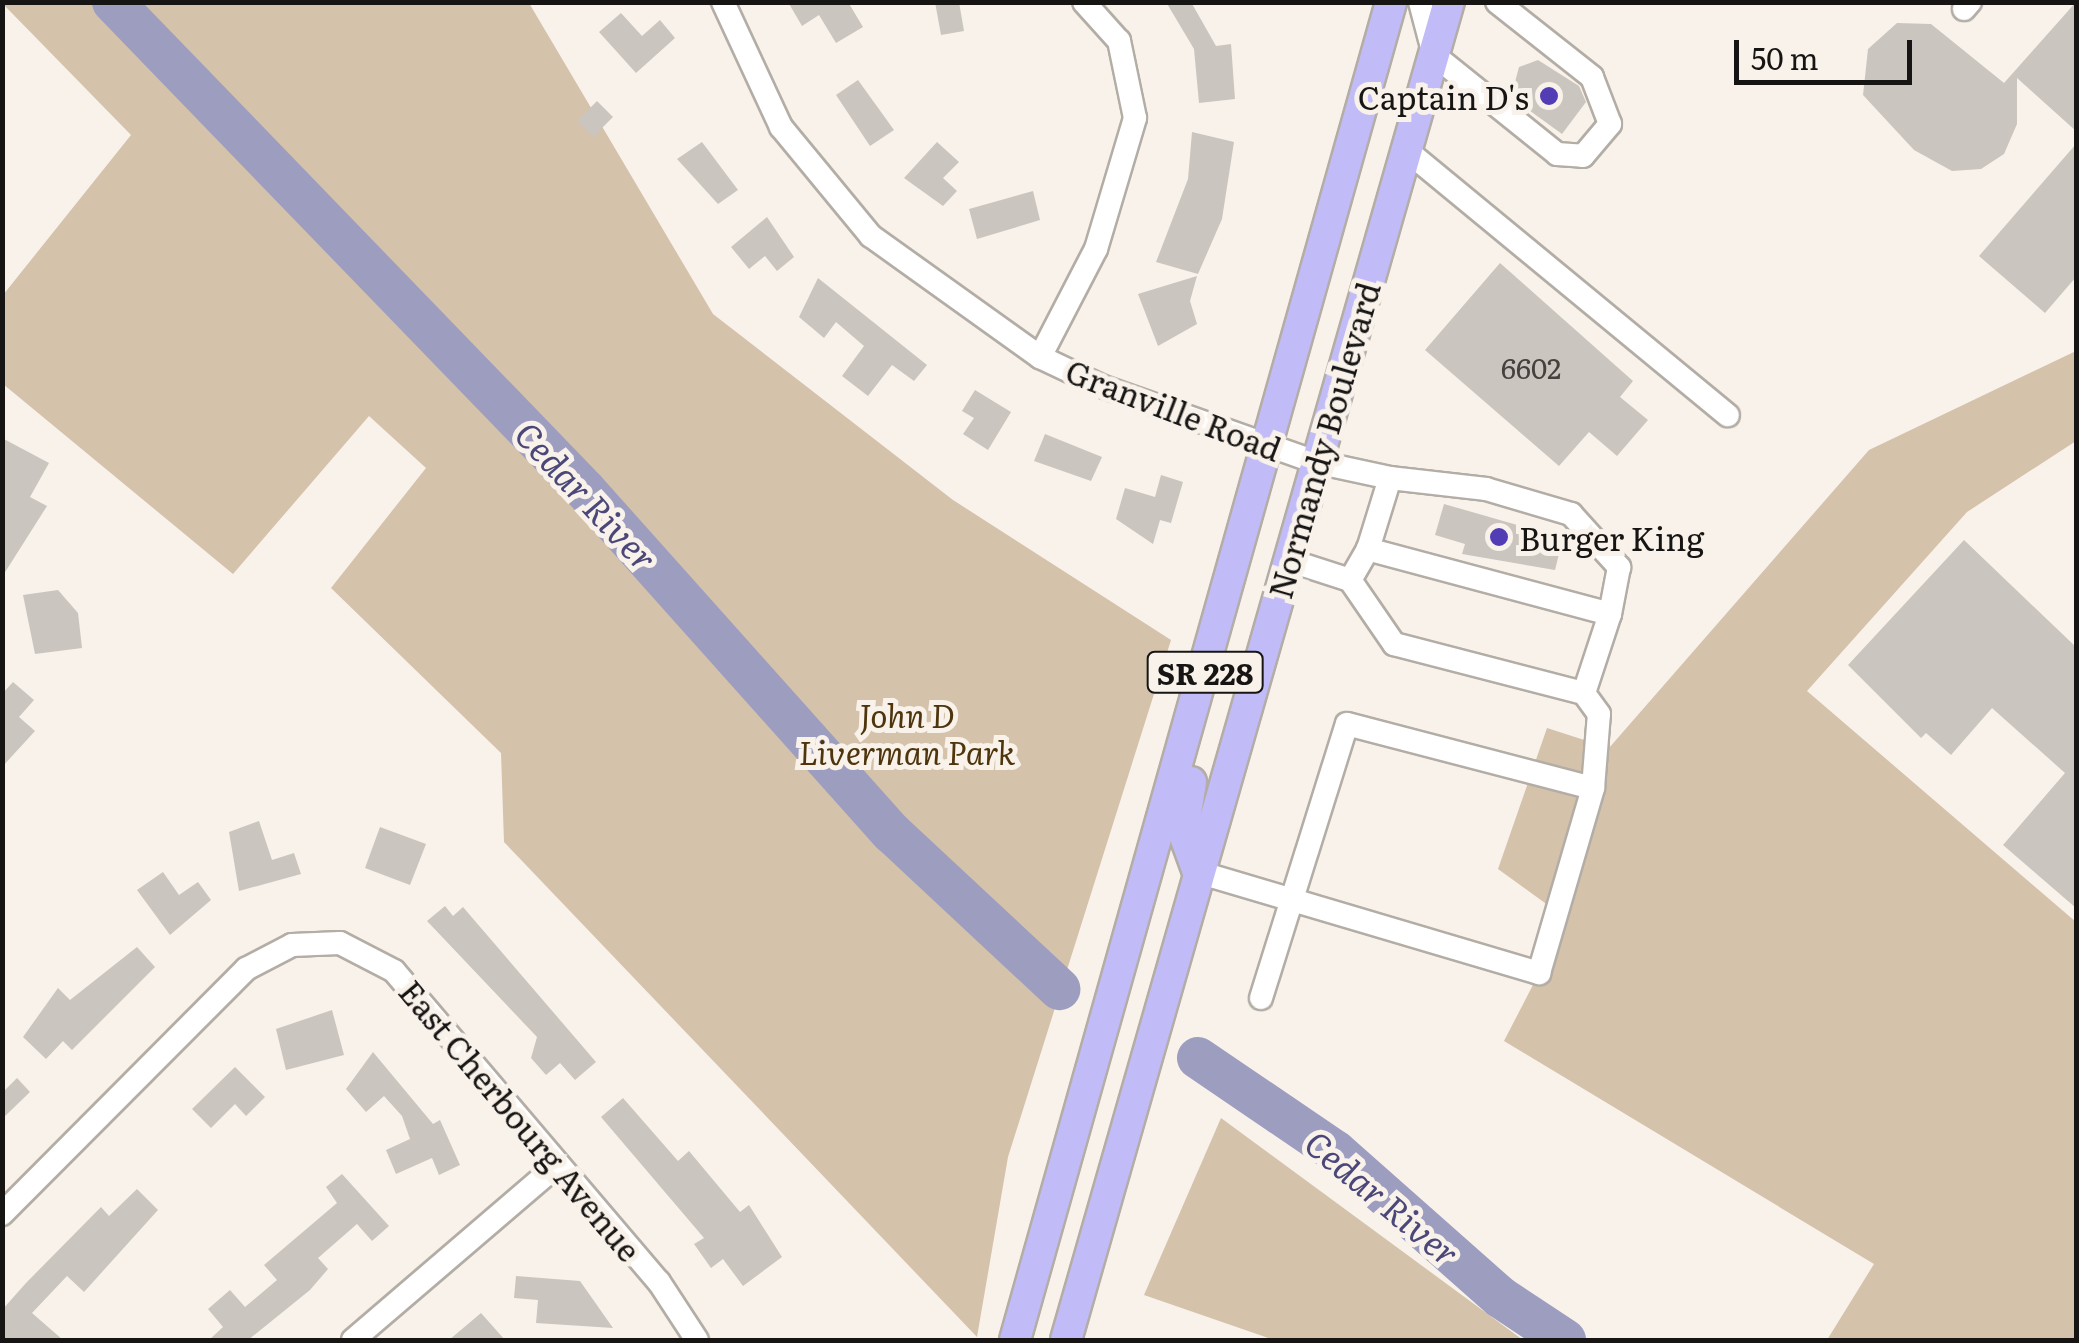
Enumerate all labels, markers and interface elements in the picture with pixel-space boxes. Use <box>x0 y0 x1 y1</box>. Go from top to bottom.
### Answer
scale bar <box>1739 20 1916 82</box>
text: 50 m <box>1751 35 1819 79</box>
place label: Captain D's <box>1358 77 1529 115</box>
marker: Captain D's <box>1538 85 1560 107</box>
street label: Normandy Boulevard <box>1259 277 1387 603</box>
street label: Granville Road <box>1061 350 1287 468</box>
house number: 6602 <box>1501 350 1561 384</box>
water label: Cedar River <box>508 412 666 578</box>
place label: Burger King <box>1519 518 1704 556</box>
marker: Burger King <box>1488 526 1510 548</box>
road number: SR 228 <box>1145 647 1265 697</box>
park label: John D Liverman Park <box>799 696 1015 771</box>
street label: East Cherbourg Avenue <box>392 972 650 1268</box>
water label: Cedar River <box>1297 1120 1469 1274</box>

